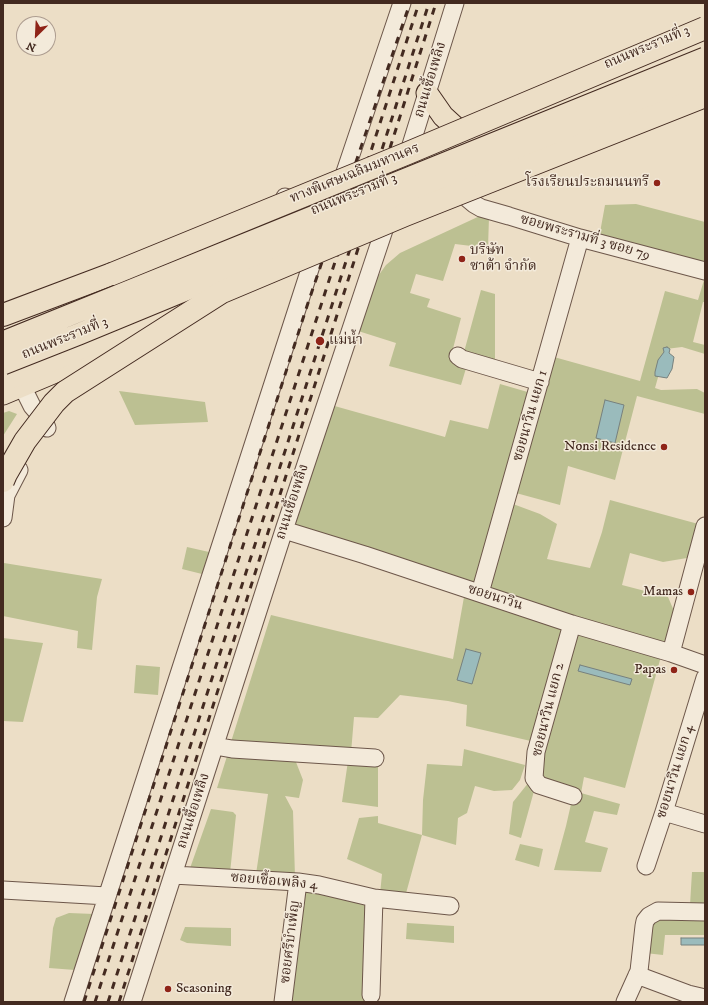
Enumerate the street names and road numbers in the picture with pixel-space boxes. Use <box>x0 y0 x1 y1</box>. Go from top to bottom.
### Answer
street label: ถนนพระรามที่ 3 <box>602 22 692 74</box>
street label: ถนนเชื้อเพลิง <box>412 40 450 120</box>
street label: ทางพิเศษเฉลิมมหานคร <box>288 140 422 208</box>
street label: ถนนพระรามที่ 3 <box>309 170 399 220</box>
street label: ซอยพระรามที่ 3 ซอย 79 <box>518 211 652 265</box>
street label: ถนนพระรามที่ 3 <box>20 314 110 364</box>
street label: ซอยนาวิน แยก 1 <box>510 368 552 464</box>
street label: ถนนเชื้อเพลิง <box>273 462 313 542</box>
street label: ซอยนาวิน <box>465 581 525 615</box>
street label: ซอยนาวิน แยก 2 <box>529 661 569 759</box>
street label: ซอยนาวิน แยก 4 <box>654 723 698 821</box>
street label: ถนนเชื้อเพลิง <box>174 771 214 851</box>
street label: ซอยเชื้อเพลิง 4 <box>230 870 318 894</box>
street label: ซอยศรีบำเพ็ญ <box>278 899 304 985</box>

